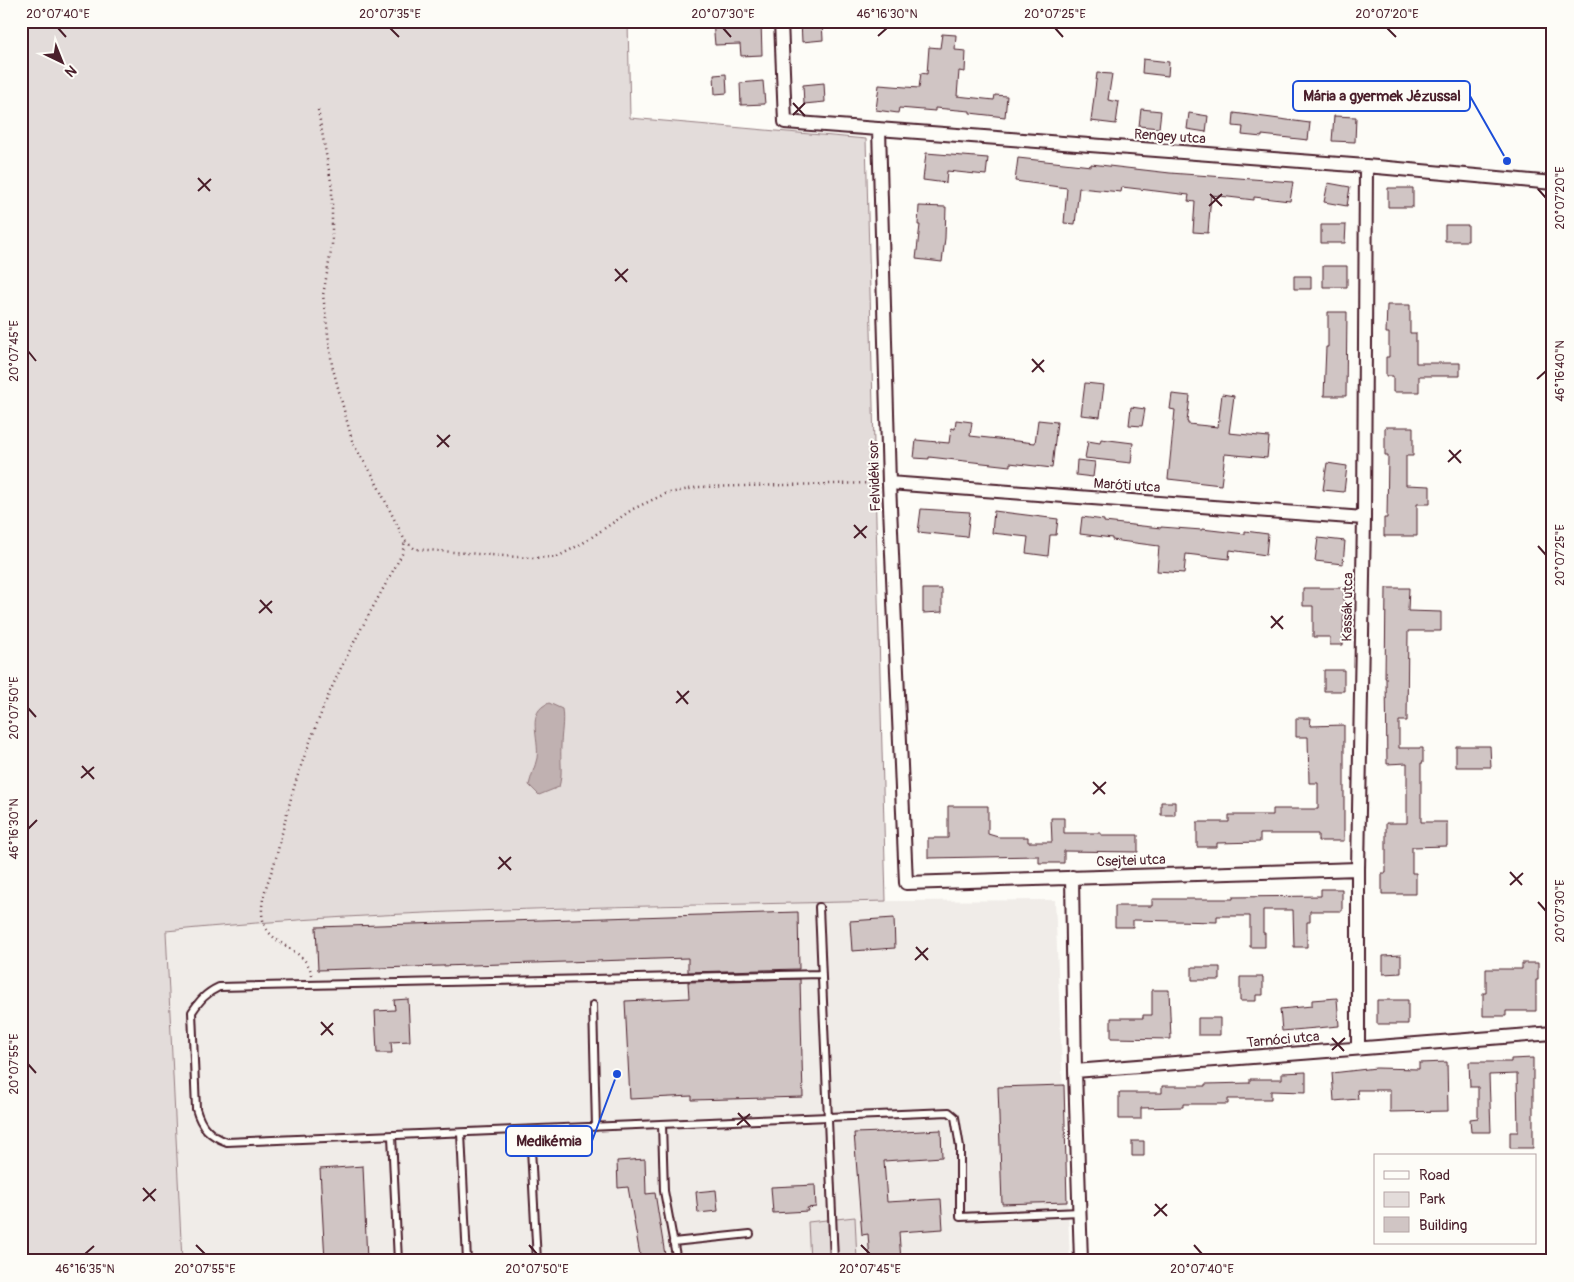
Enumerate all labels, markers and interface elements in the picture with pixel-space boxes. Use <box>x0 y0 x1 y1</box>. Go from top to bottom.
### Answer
text: 20°07'40"E <box>26 7 90 22</box>
text: 20°07'35"E <box>359 7 421 22</box>
text: 20°07'30"E <box>691 7 755 22</box>
text: 46°16'30"N <box>856 7 918 22</box>
text: 20°07'25"E <box>1024 7 1086 22</box>
text: 20°07'20"E <box>1355 7 1419 22</box>
north arrow <box>38 38 88 88</box>
text: N <box>61 62 80 81</box>
callout: Mária a gyermek Jézussal <box>1293 81 1470 111</box>
text: Mária a gyermek Jézussal <box>1303 87 1461 106</box>
street label: Rengey utca <box>1133 126 1206 147</box>
text: 20°07'20"E <box>1553 166 1568 230</box>
text: 20°07'45"E <box>7 320 22 382</box>
text: 46°16'40"N <box>1553 340 1568 402</box>
street label: Felvidéki sor <box>865 440 884 512</box>
street label: Maróti utca <box>1093 475 1161 496</box>
text: 20°07'25"E <box>1553 524 1568 586</box>
street label: Kassák utca <box>1338 572 1357 642</box>
text: 20°07'50"E <box>7 677 22 739</box>
text: 46°16'30"N <box>7 798 22 860</box>
street label: Csejtei utca <box>1096 851 1166 870</box>
text: 20°07'30"E <box>1553 879 1568 943</box>
street label: Tarnóci utca <box>1246 1028 1320 1051</box>
text: 20°07'55"E <box>7 1033 22 1095</box>
callout: Medikémia <box>506 1126 592 1156</box>
text: Medikémia <box>516 1132 582 1151</box>
legend <box>1374 1154 1536 1244</box>
text: Road <box>1419 1166 1450 1185</box>
text: Park <box>1419 1190 1446 1209</box>
text: Building <box>1419 1216 1467 1235</box>
text: 46°16'35"N <box>55 1262 115 1277</box>
text: 20°07'55"E <box>174 1262 236 1277</box>
text: 20°07'50"E <box>506 1262 568 1277</box>
text: 20°07'45"E <box>839 1262 901 1277</box>
text: 20°07'40"E <box>1170 1262 1234 1277</box>

